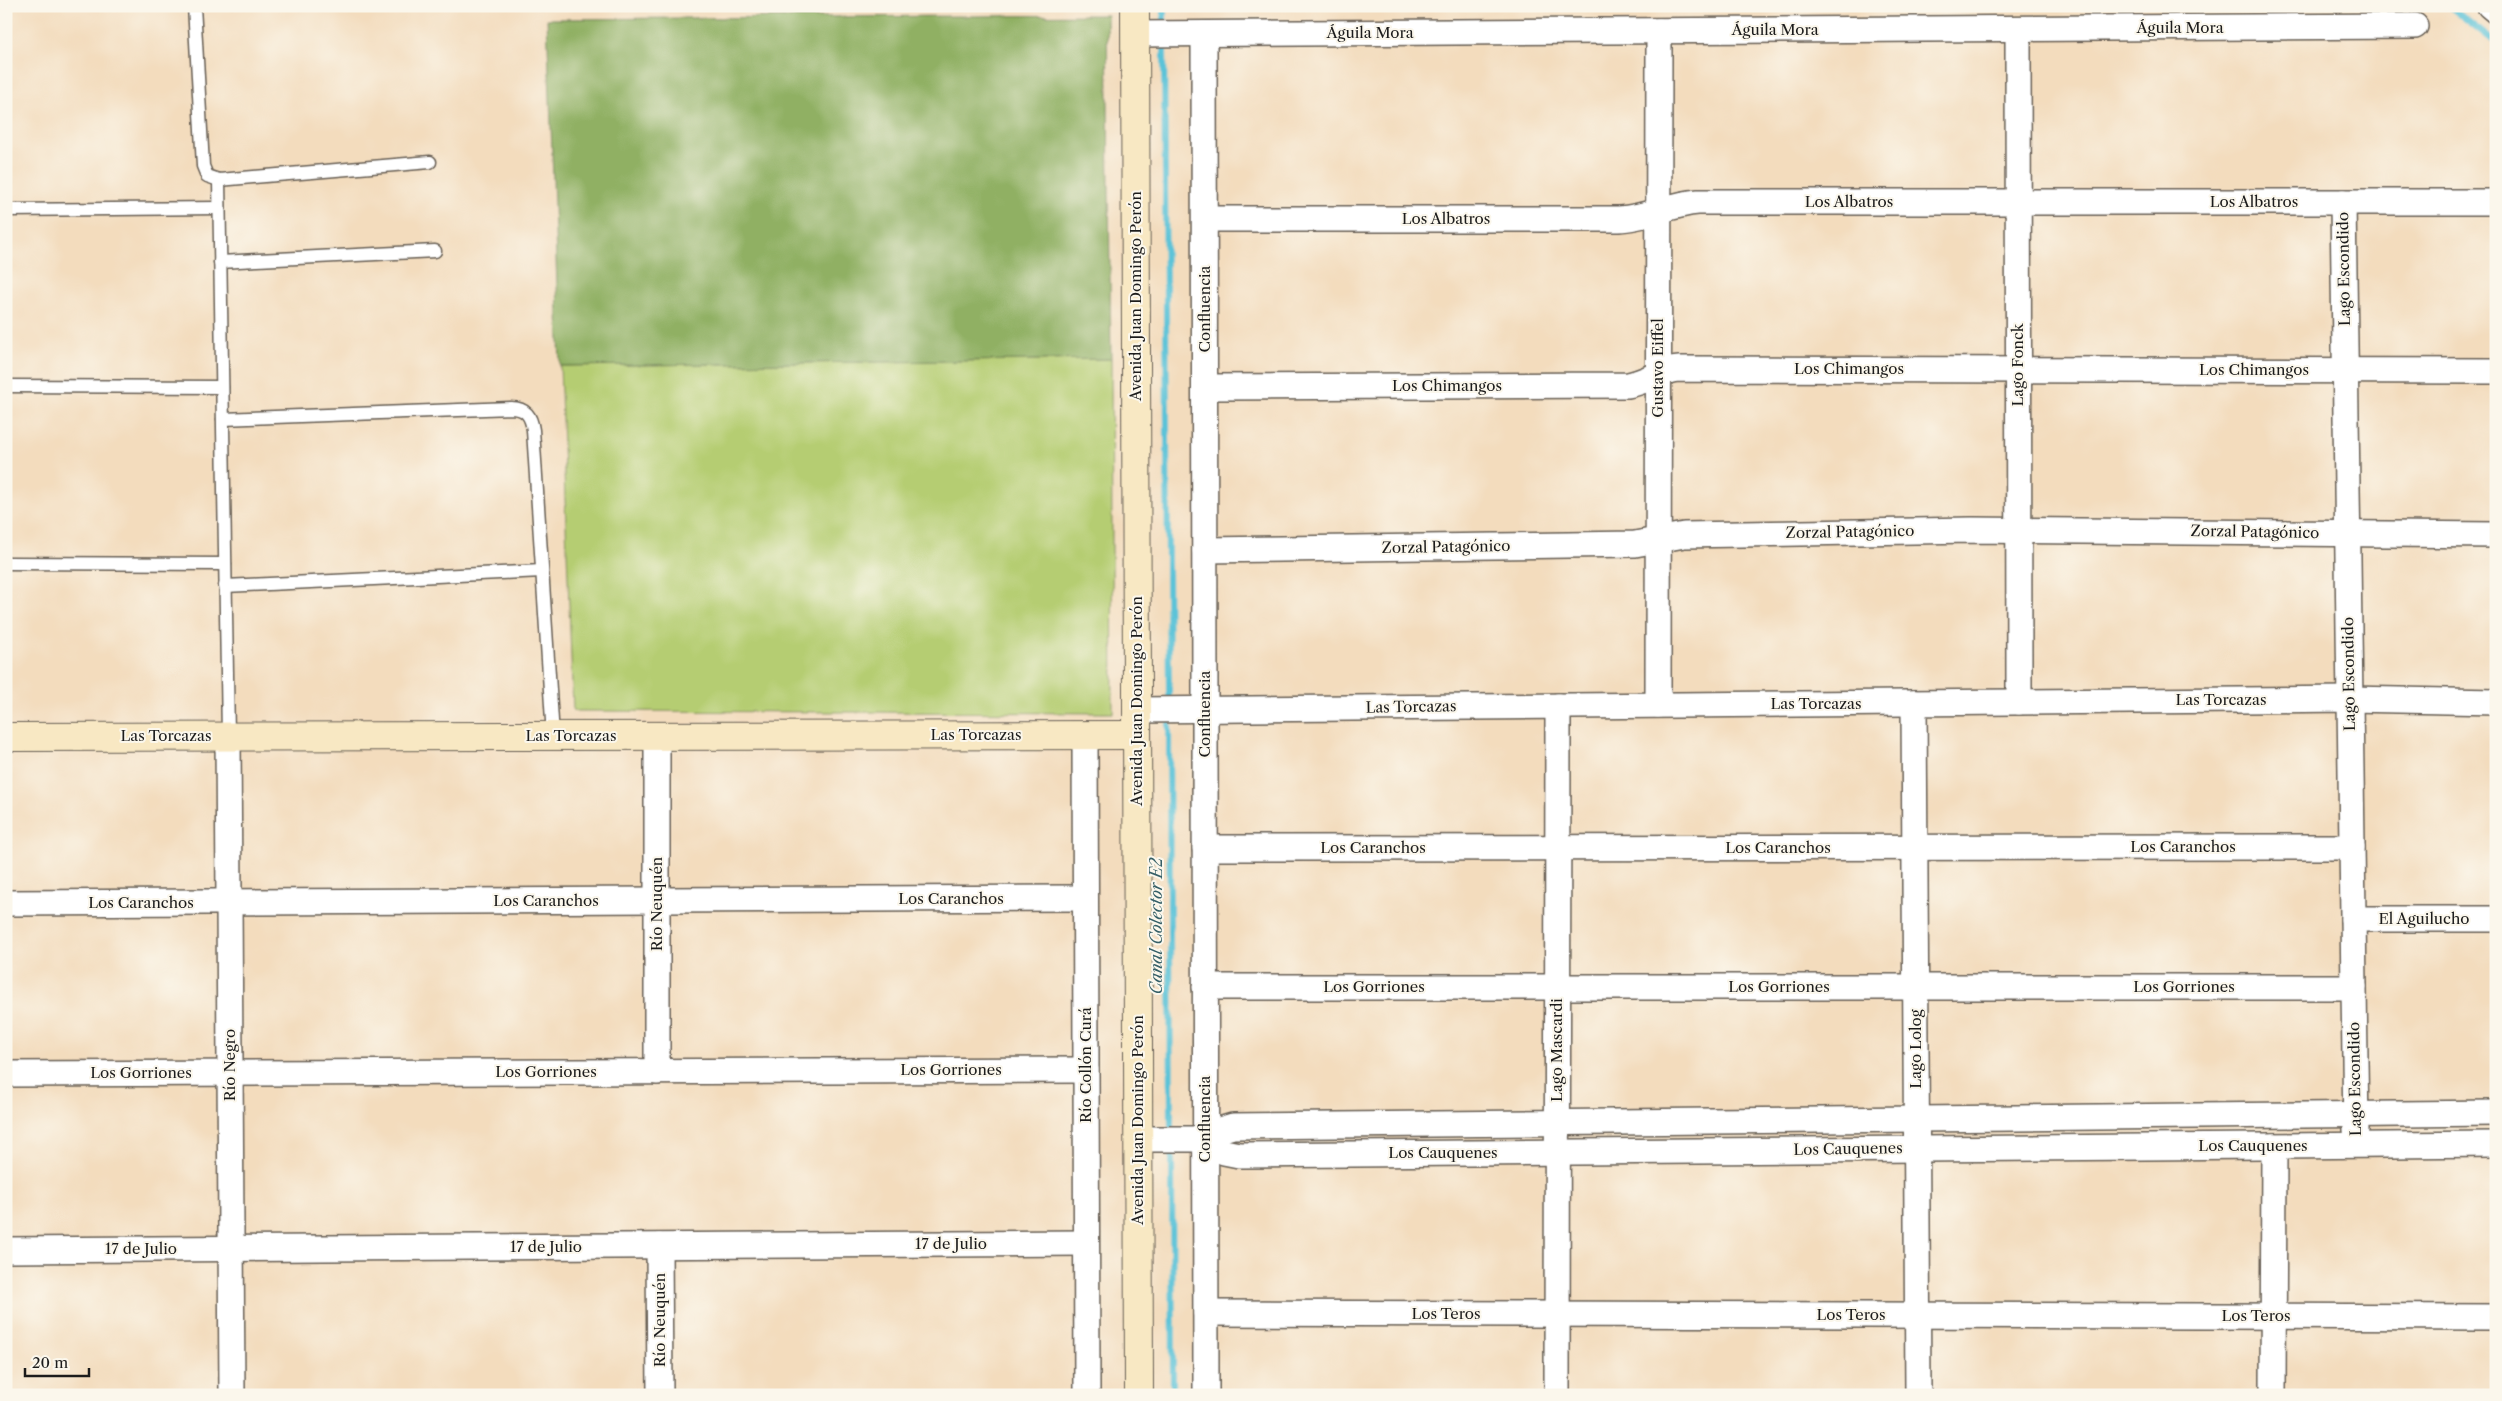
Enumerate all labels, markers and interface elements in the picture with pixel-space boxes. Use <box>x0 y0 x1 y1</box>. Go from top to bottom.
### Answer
street label: Águila Mora <box>2135 18 2224 37</box>
street label: Águila Mora <box>1730 20 1819 39</box>
street label: Águila Mora <box>1325 23 1414 42</box>
street label: Avenida Juan Domingo Perón <box>1126 191 1145 402</box>
street label: Los Albatros <box>1805 192 1893 211</box>
street label: Los Albatros <box>2210 192 2298 211</box>
street label: Los Albatros <box>1402 209 1490 228</box>
street label: Lago Escondido <box>2333 212 2354 326</box>
street label: Confluencia <box>1195 265 1214 352</box>
street label: Gustavo Eiffel <box>1648 318 1667 418</box>
street label: Lago Fonck <box>2008 322 2027 407</box>
street label: Los Chimangos <box>1794 359 1904 378</box>
street label: Los Chimangos <box>2199 360 2309 379</box>
street label: Los Chimangos <box>1392 376 1502 395</box>
street label: Zorzal Patagónico <box>1786 521 1914 542</box>
street label: Zorzal Patagónico <box>2191 521 2319 542</box>
street label: Zorzal Patagónico <box>1382 536 1510 557</box>
street label: Avenida Juan Domingo Perón <box>1127 596 1146 807</box>
street label: Lago Escondido <box>2338 617 2359 731</box>
street label: Confluencia <box>1195 670 1214 757</box>
street label: Las Torcazas <box>2176 690 2266 709</box>
street label: Las Torcazas <box>1771 694 1861 713</box>
street label: Las Torcazas <box>1365 696 1457 717</box>
street label: Las Torcazas <box>931 725 1021 744</box>
street label: Las Torcazas <box>121 726 211 745</box>
street label: Las Torcazas <box>526 726 616 745</box>
street label: Los Caranchos <box>2130 837 2236 856</box>
street label: Los Caranchos <box>1320 838 1426 857</box>
street label: Los Caranchos <box>1725 838 1831 857</box>
street label: Río Neuquén <box>647 856 666 951</box>
water label: Canal Colector E2 <box>1146 857 1166 994</box>
street label: Los Caranchos <box>898 889 1004 908</box>
street label: Los Caranchos <box>493 891 599 910</box>
street label: Los Caranchos <box>88 893 194 912</box>
street label: El Aguilucho <box>2378 909 2470 928</box>
street label: Los Gorriones <box>1323 977 1425 996</box>
street label: Los Gorriones <box>1728 977 1830 996</box>
street label: Los Gorriones <box>2133 977 2235 996</box>
street label: Lago Mascardi <box>1547 998 1566 1102</box>
street label: Río Collón Curá <box>1076 1007 1095 1123</box>
street label: Lago Lolog <box>1906 1009 1925 1089</box>
street label: Avenida Juan Domingo Perón <box>1128 1015 1147 1226</box>
street label: Lago Escondido <box>2344 1022 2365 1136</box>
street label: Río Negro <box>220 1029 239 1101</box>
street label: Los Gorriones <box>900 1060 1002 1079</box>
street label: Los Gorriones <box>495 1062 597 1081</box>
street label: Los Gorriones <box>90 1063 192 1082</box>
street label: Confluencia <box>1195 1075 1214 1162</box>
street label: Los Cauquenes <box>2198 1136 2308 1155</box>
street label: Los Cauquenes <box>1793 1138 1903 1159</box>
street label: Los Cauquenes <box>1388 1143 1498 1162</box>
street label: 17 de Julio <box>915 1234 987 1253</box>
street label: 17 de Julio <box>510 1237 582 1256</box>
street label: 17 de Julio <box>105 1239 177 1258</box>
street label: Río Neuquén <box>650 1272 669 1367</box>
street label: Los Teros <box>1411 1304 1481 1323</box>
street label: Los Teros <box>1816 1305 1886 1324</box>
street label: Los Teros <box>2221 1306 2291 1325</box>
scale bar <box>25 1346 89 1378</box>
text: 20 m <box>32 1353 68 1372</box>

